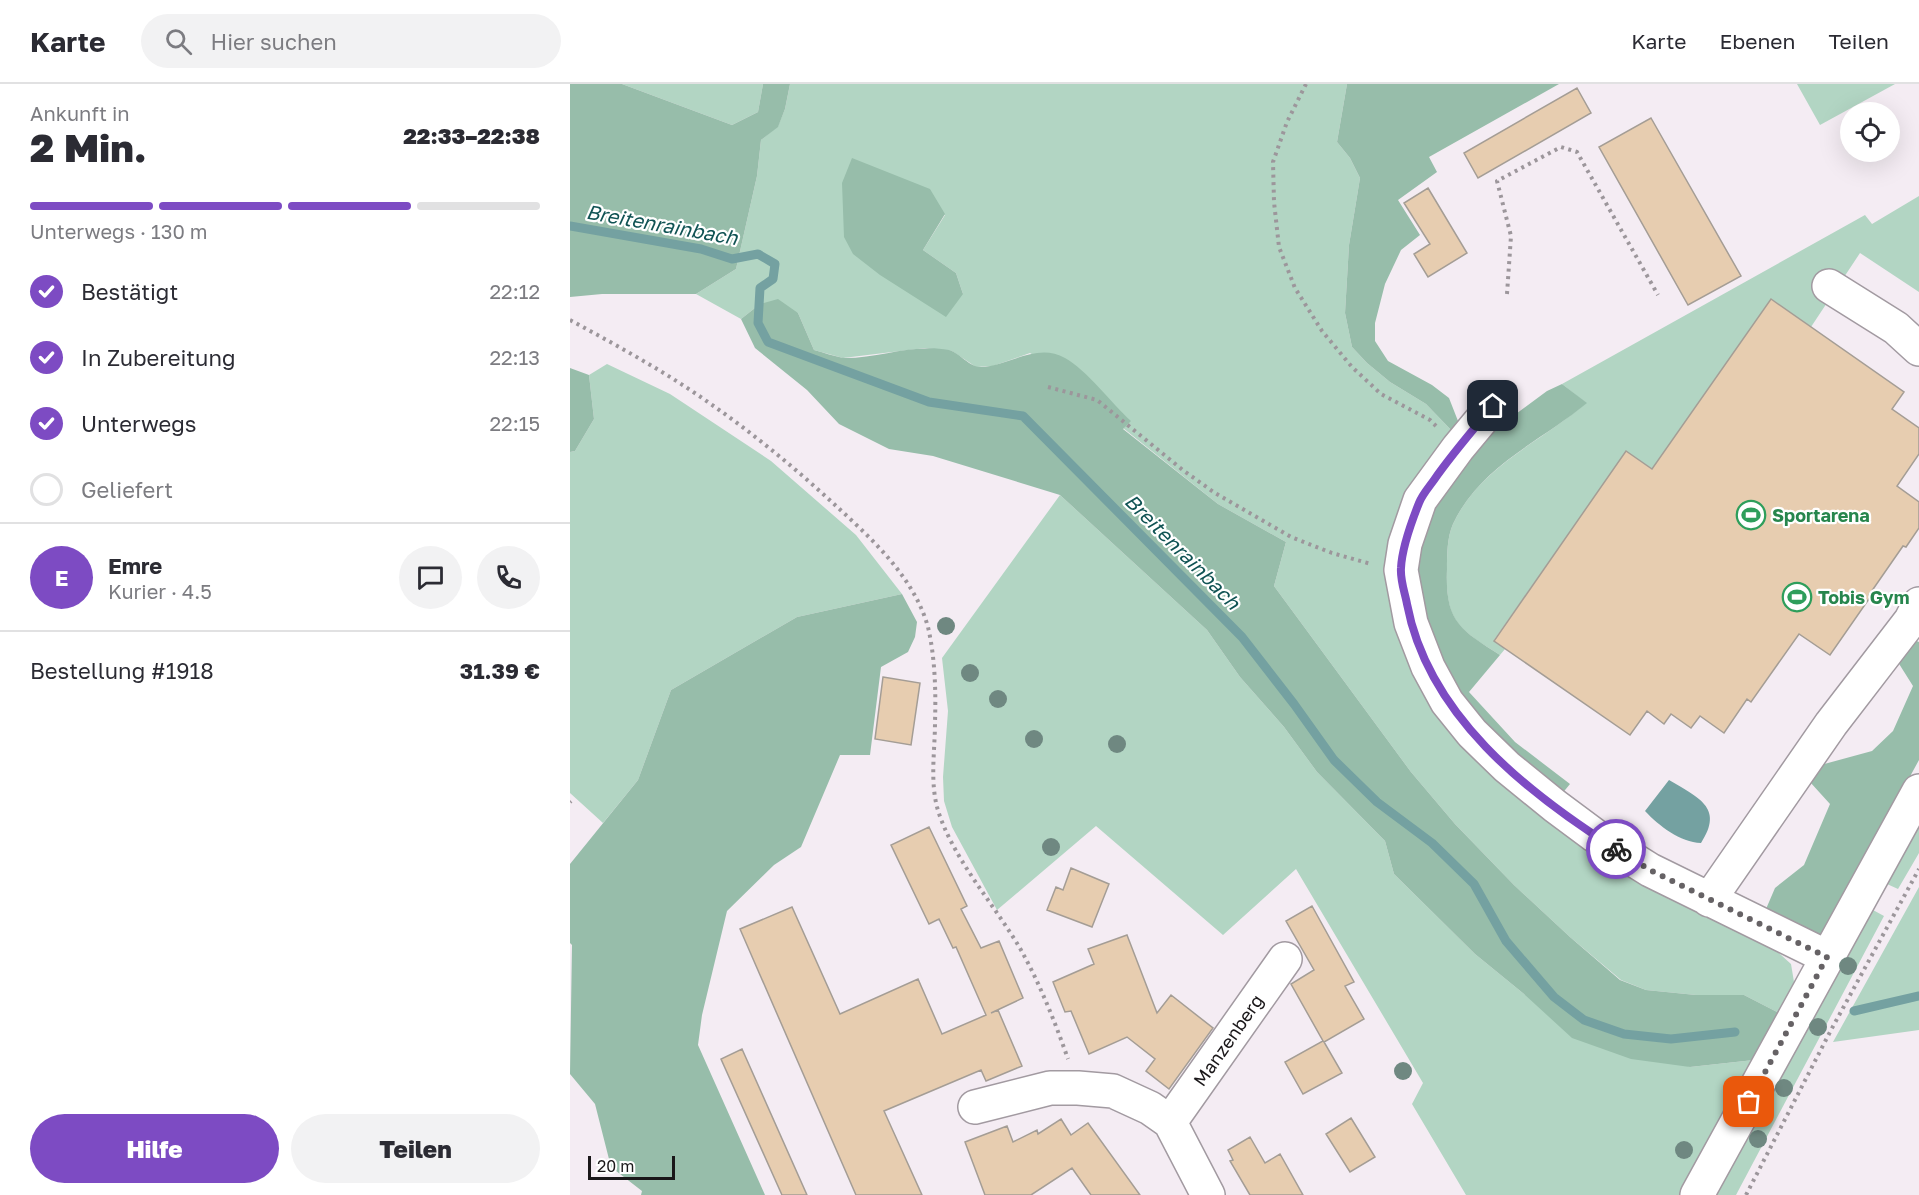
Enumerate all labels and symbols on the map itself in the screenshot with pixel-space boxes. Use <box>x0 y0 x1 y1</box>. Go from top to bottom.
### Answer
water label: Breitenrainbach <box>584 199 740 249</box>
pin <box>1467 380 1518 431</box>
water label: Breitenrainbach <box>1120 488 1246 614</box>
sports icon: Sportarena <box>1735 499 1767 531</box>
place label: Sportarena <box>1772 504 1870 526</box>
sports icon: Tobis Gym <box>1781 581 1813 613</box>
place label: Tobis Gym <box>1818 586 1909 608</box>
courier <box>1586 819 1646 879</box>
street label: Manzenberg <box>1188 990 1268 1090</box>
pin <box>1723 1076 1774 1127</box>
scale bar <box>588 1153 675 1180</box>

